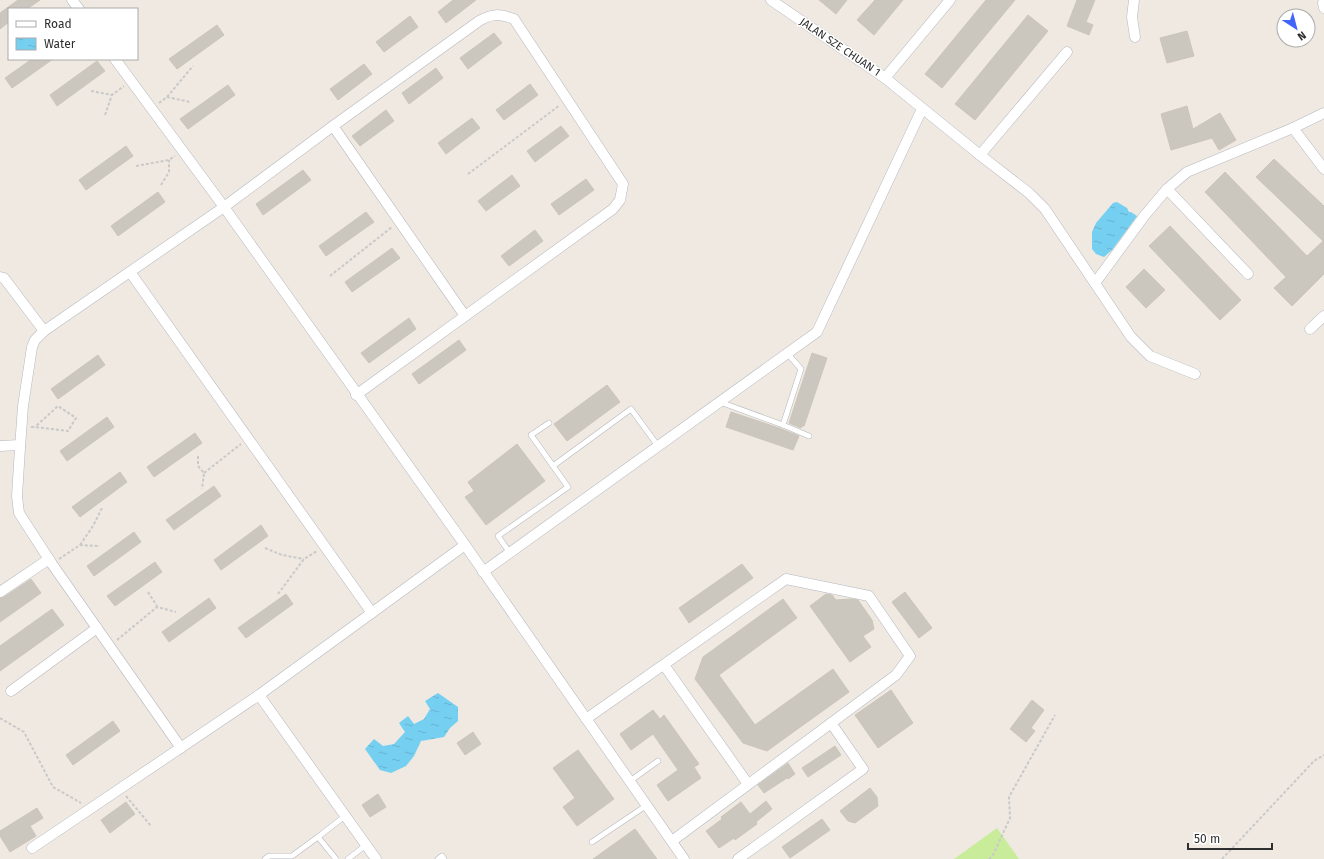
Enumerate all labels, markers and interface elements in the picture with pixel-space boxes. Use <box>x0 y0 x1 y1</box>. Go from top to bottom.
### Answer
legend <box>8 8 138 60</box>
north arrow <box>1276 8 1316 48</box>
street label: JALAN SZE CHUAN 1 <box>797 15 883 79</box>
text: Road <box>44 17 72 31</box>
text: N <box>1295 28 1308 43</box>
text: Water <box>44 37 76 51</box>
scale bar <box>1188 825 1272 851</box>
text: 50 m <box>1194 832 1220 846</box>

